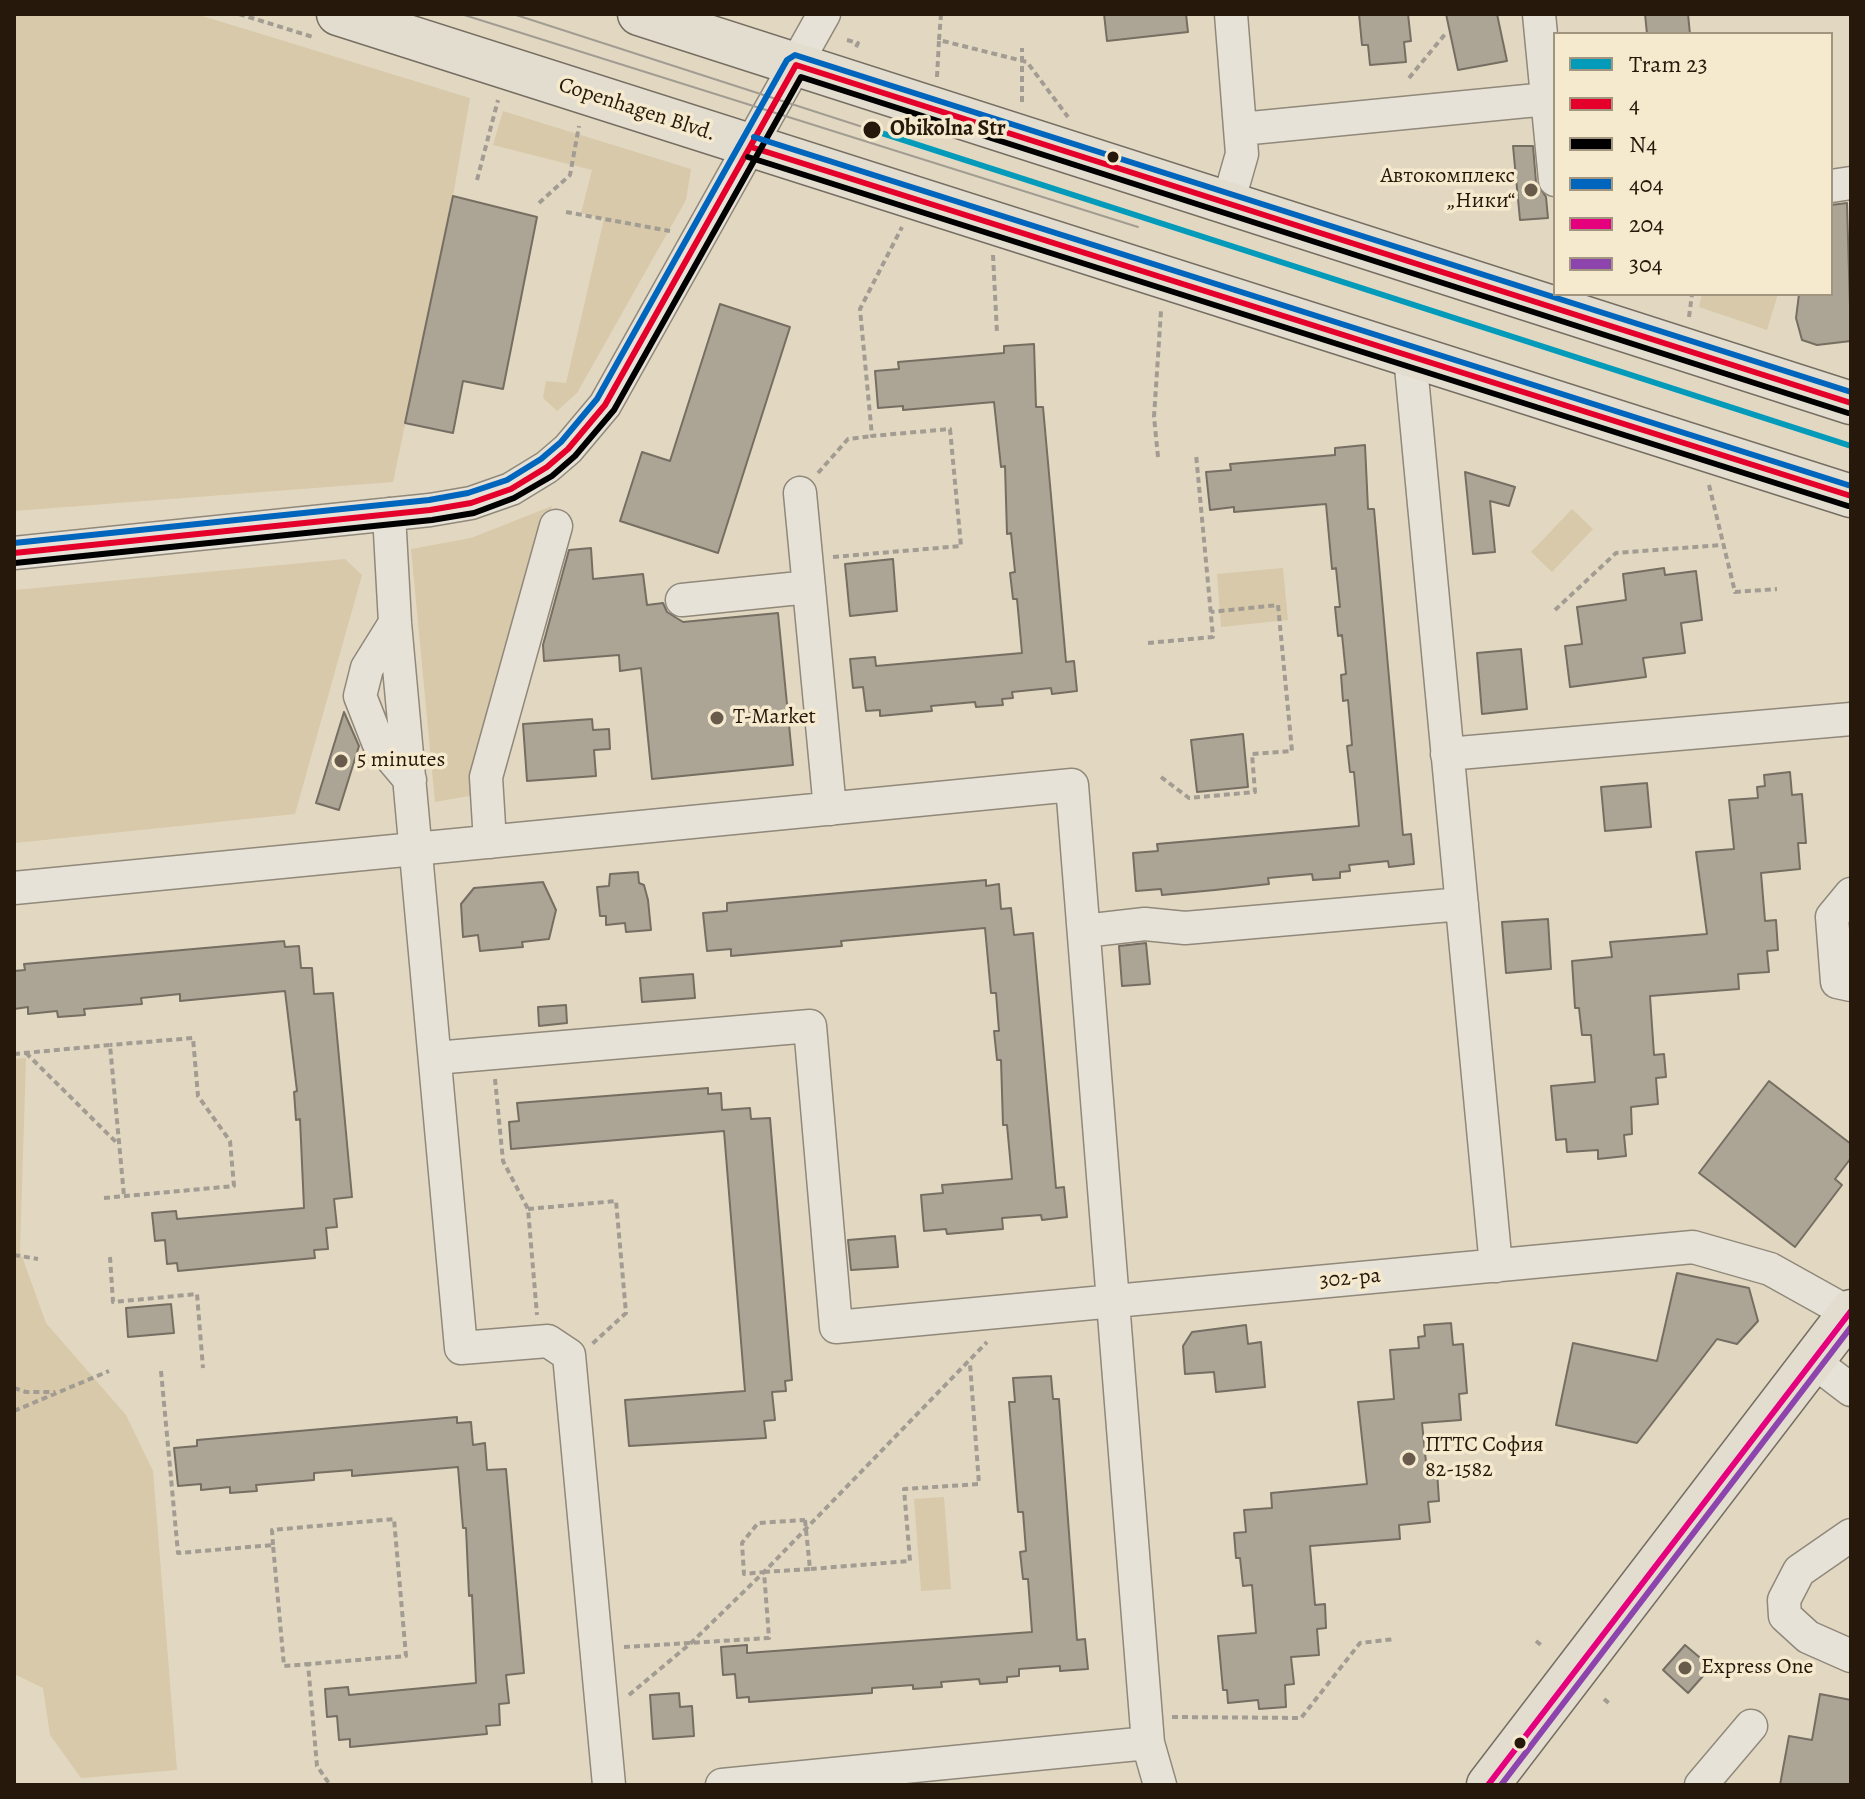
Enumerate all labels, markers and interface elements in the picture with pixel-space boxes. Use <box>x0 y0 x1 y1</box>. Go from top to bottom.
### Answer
legend <box>1553 32 1833 296</box>
text: Tram 23 <box>1629 48 1708 80</box>
street label: Copenhagen Blvd. <box>555 72 719 148</box>
text: 4 <box>1629 88 1640 120</box>
place label: Obikolna Str <box>890 117 1006 143</box>
marker: Obikolna Str <box>861 119 883 141</box>
text: N4 <box>1629 128 1657 160</box>
unlabelled marker <box>1105 149 1121 165</box>
place label: Автокомплекс „Ники“ <box>1380 164 1515 216</box>
text: 404 <box>1629 168 1664 200</box>
marker: Автокомплекс „Ники“ <box>1522 181 1540 199</box>
text: 204 <box>1629 208 1664 240</box>
text: 304 <box>1629 248 1663 280</box>
place label: T-Market <box>733 705 816 731</box>
marker: T-Market <box>708 709 726 727</box>
place label: 5 minutes <box>357 748 445 774</box>
marker: 5 minutes <box>332 752 350 770</box>
street label: 302-ра <box>1318 1263 1382 1295</box>
place label: ПТТС София 82-1582 <box>1425 1433 1544 1484</box>
marker: ПТТС София 82-1582 <box>1400 1450 1418 1468</box>
place label: Express One <box>1701 1655 1813 1681</box>
marker: Express One <box>1676 1659 1694 1677</box>
unlabelled marker <box>1512 1735 1528 1751</box>

